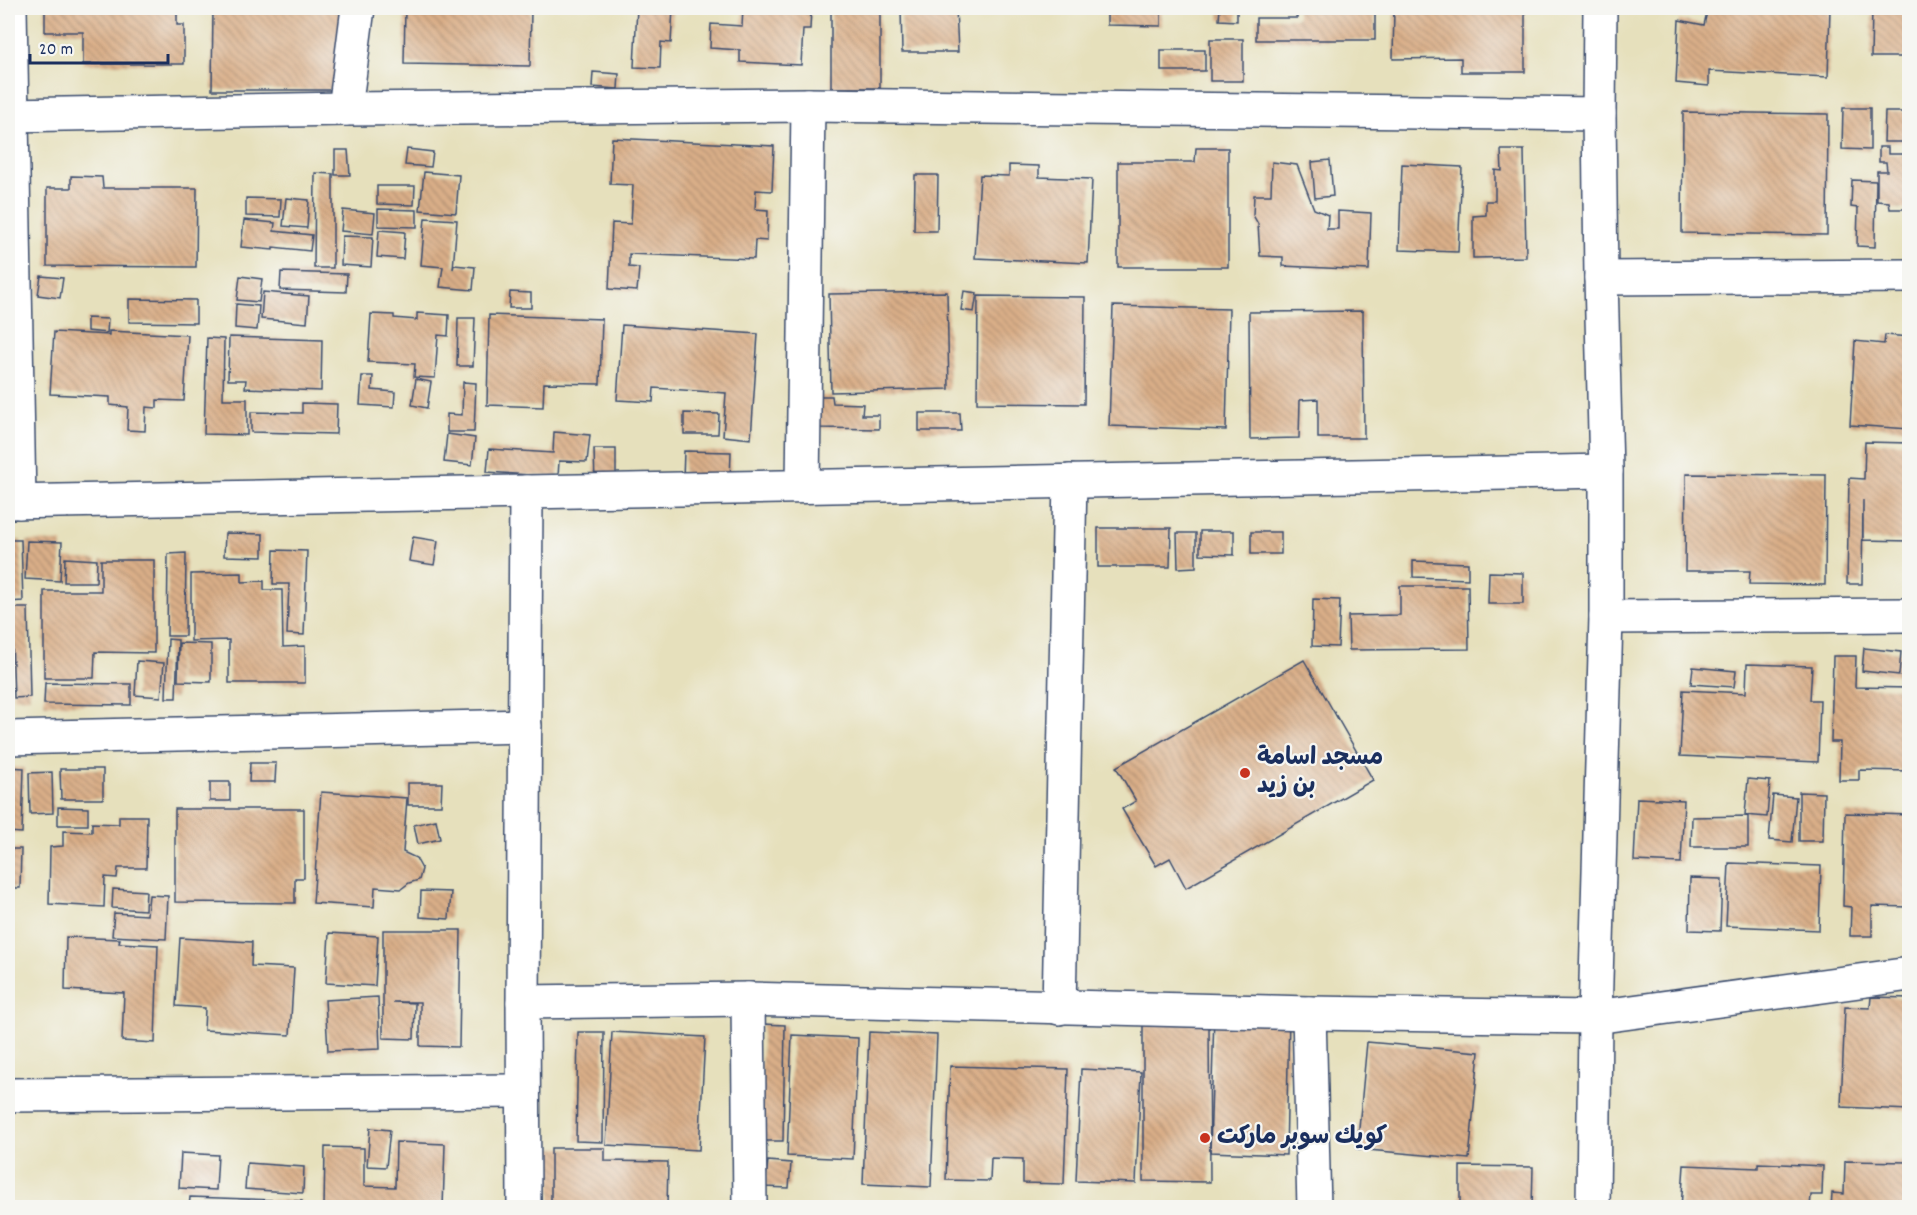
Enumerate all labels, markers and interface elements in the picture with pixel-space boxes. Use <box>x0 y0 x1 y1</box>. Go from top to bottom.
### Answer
scale bar <box>30 27 168 65</box>
text: 20 m <box>39 38 73 63</box>
place label: مسجد اسامة بن زيد <box>1257 742 1383 804</box>
marker: مسجد اسامة بن زيد <box>1238 766 1252 780</box>
place label: كويك سوبر ماركت <box>1217 1121 1388 1155</box>
marker: كويك سوبر ماركت <box>1198 1131 1212 1145</box>

